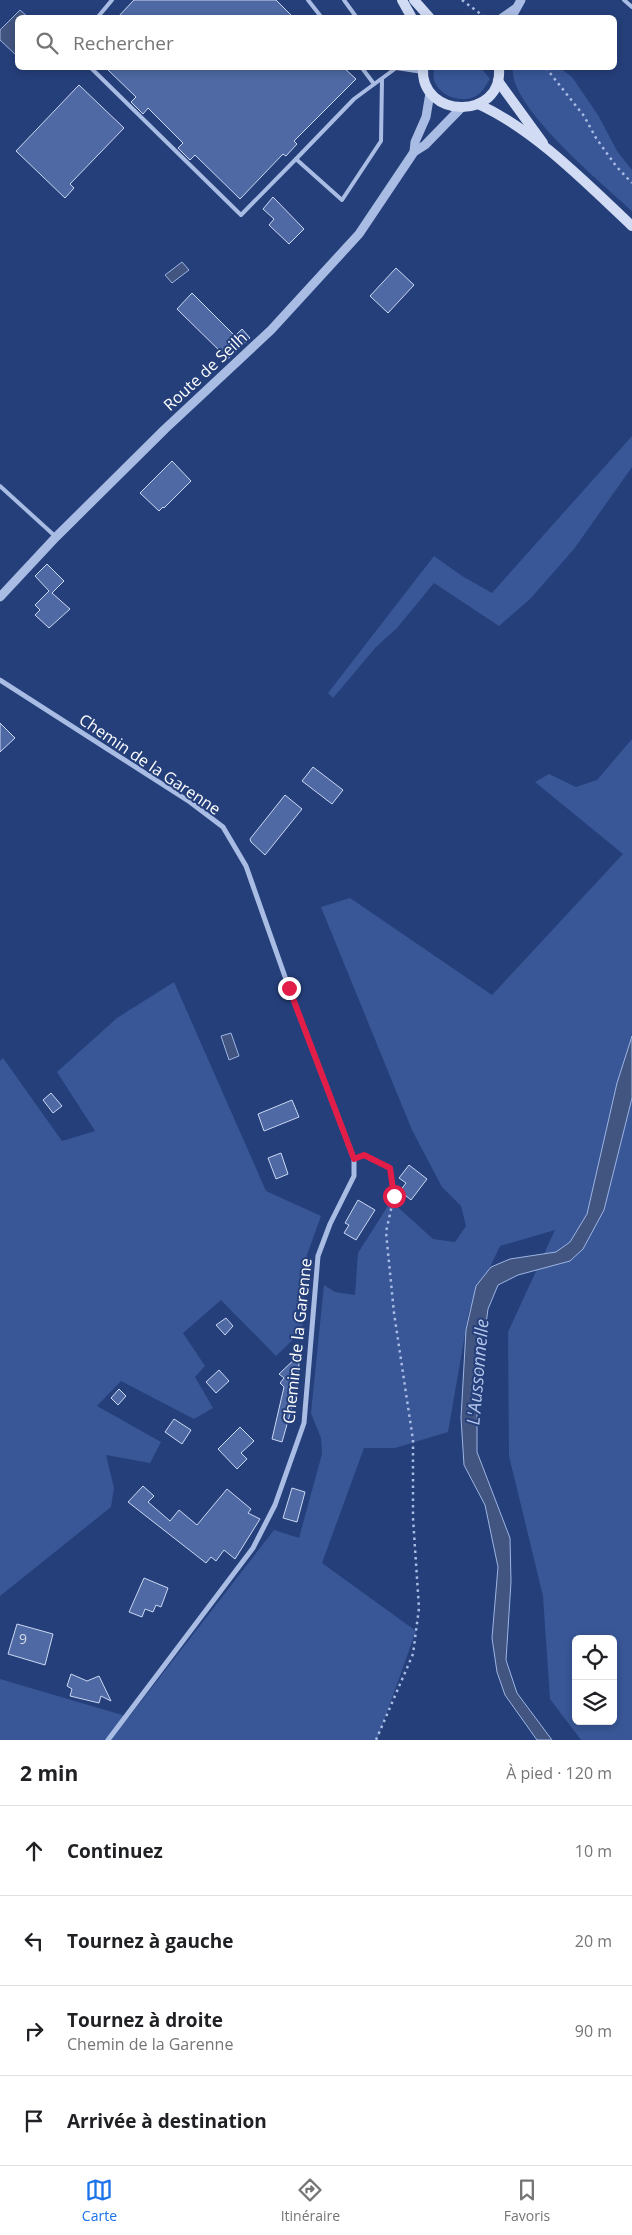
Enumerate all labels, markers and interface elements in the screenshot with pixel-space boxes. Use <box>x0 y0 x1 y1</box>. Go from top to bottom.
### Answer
search box <box>15 15 617 70</box>
icon: search <box>33 29 61 57</box>
text: Rechercher <box>73 30 174 56</box>
street label: Route de Seilh <box>158 327 252 415</box>
street label: Chemin de la Garenne <box>75 708 225 820</box>
route end <box>278 977 301 1000</box>
route start <box>383 1185 406 1208</box>
street label: Chemin de la Garenne <box>277 1257 317 1425</box>
water label: L'Aussonnelle <box>460 1318 494 1426</box>
house number: 9 <box>19 1629 27 1648</box>
map controls <box>572 1635 617 1725</box>
button: locate <box>572 1635 617 1680</box>
button: layers <box>572 1680 617 1725</box>
text: 2 min <box>20 1759 78 1787</box>
text: À pied · 120 m <box>506 1762 612 1784</box>
icon: ahead <box>20 1837 48 1865</box>
text: Continuez <box>67 1838 163 1864</box>
text: 10 m <box>575 1840 612 1862</box>
icon: left <box>20 1927 48 1955</box>
text: Tournez à gauche <box>67 1928 233 1954</box>
text: 20 m <box>575 1930 612 1952</box>
text: Tournez à droite <box>67 2007 223 2033</box>
icon: right <box>20 2017 48 2045</box>
text: 90 m <box>575 2020 612 2042</box>
text: Chemin de la Garenne <box>67 2033 233 2055</box>
icon: arrive <box>20 2107 48 2135</box>
text: Arrivée à destination <box>67 2108 267 2134</box>
tab: Carte <box>82 2176 117 2225</box>
tab: Itinéraire <box>281 2176 340 2225</box>
tab: Favoris <box>504 2176 550 2225</box>

